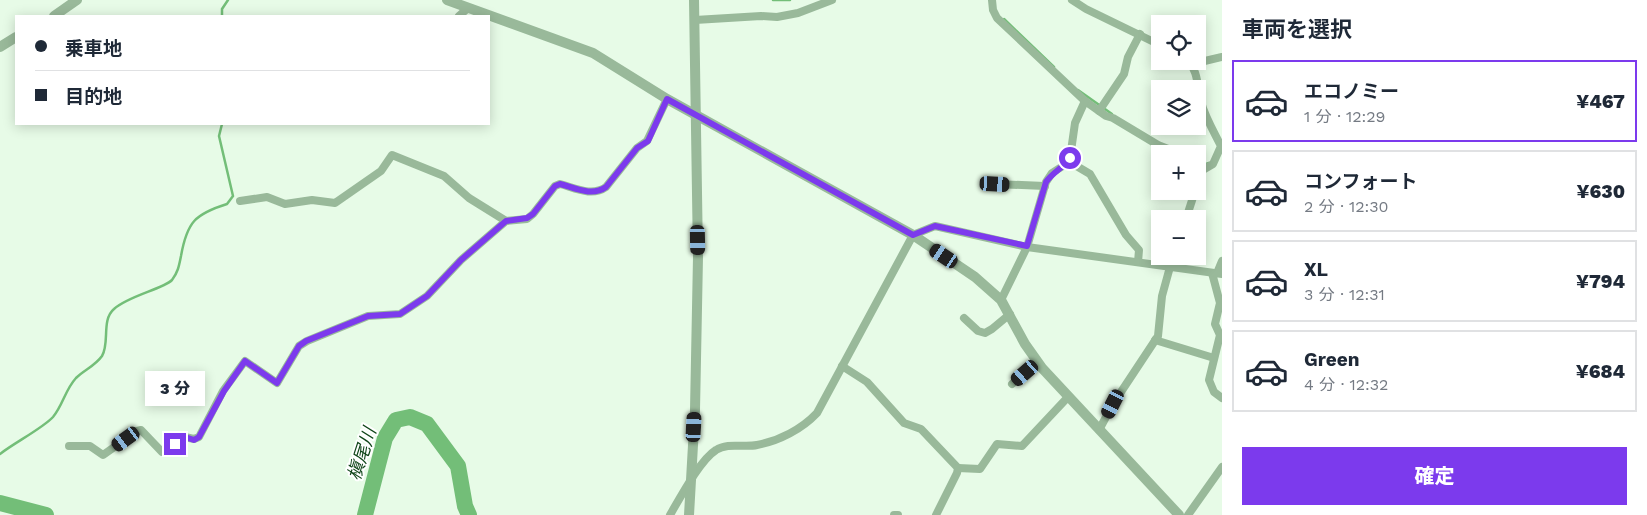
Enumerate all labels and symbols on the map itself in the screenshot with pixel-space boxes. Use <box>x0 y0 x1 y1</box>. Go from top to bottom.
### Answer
route start <box>1059 147 1081 169</box>
car <box>979 176 1010 192</box>
car <box>690 225 705 255</box>
car <box>927 241 960 271</box>
car <box>1008 357 1041 389</box>
callout: 3 分 <box>145 372 205 406</box>
car <box>1099 387 1126 421</box>
car <box>685 412 702 442</box>
water label: 槇尾川 <box>343 423 380 483</box>
car <box>109 424 142 454</box>
route end <box>164 433 186 455</box>

